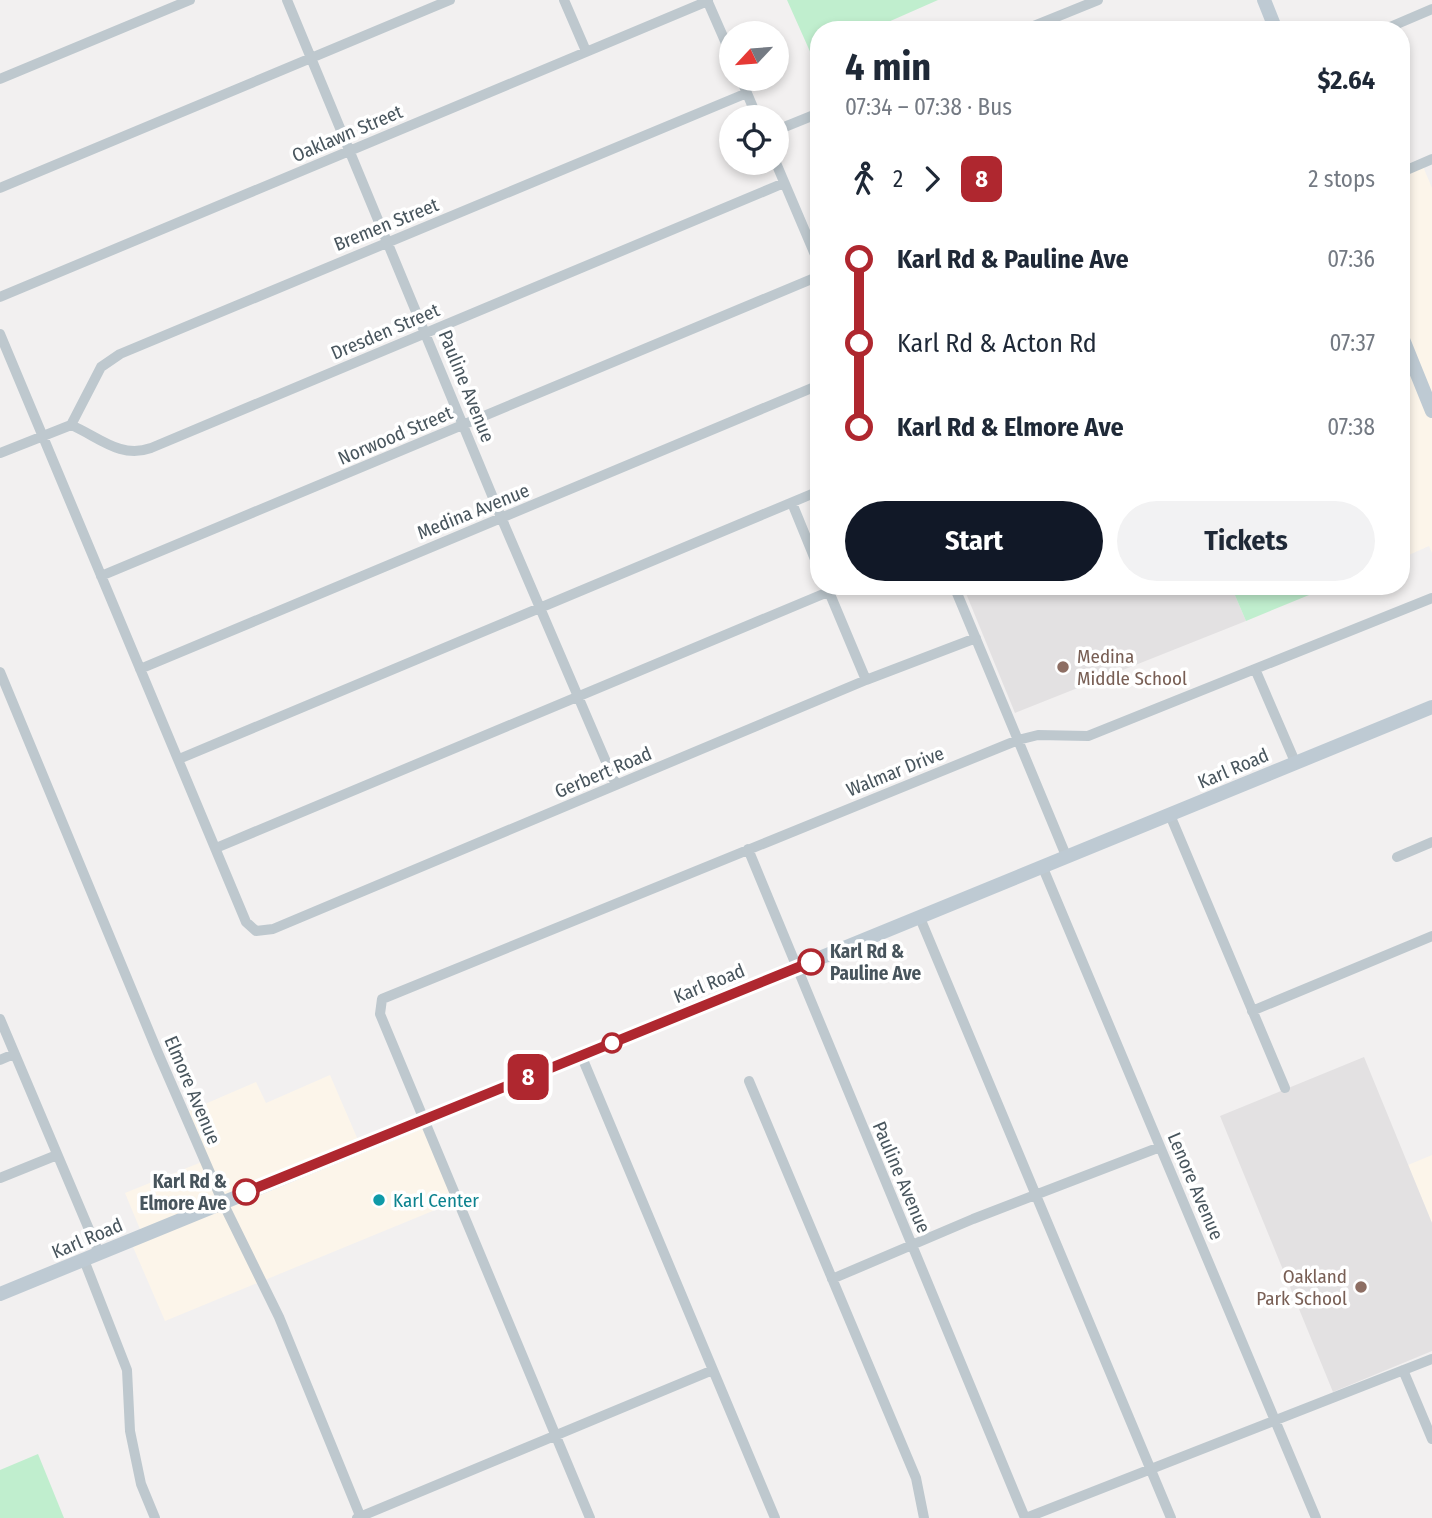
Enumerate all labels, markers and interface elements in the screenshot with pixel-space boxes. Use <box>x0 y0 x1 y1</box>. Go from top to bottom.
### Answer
north arrow <box>719 21 789 91</box>
map controls <box>719 21 789 175</box>
text: 4 min <box>845 44 931 90</box>
text: $2.64 <box>1318 65 1375 96</box>
text: 07:34 – 07:38 · Bus <box>845 93 1012 121</box>
street label: Oaklawn Street <box>289 100 407 167</box>
button: locate <box>719 105 789 175</box>
icon: walk <box>845 160 883 198</box>
icon: forward <box>913 160 951 198</box>
text: 2 <box>893 165 903 193</box>
text: 8 <box>975 165 988 193</box>
text: 2 stops <box>1308 165 1375 193</box>
street label: Bremen Street <box>330 193 443 256</box>
text: Karl Rd & Pauline Ave <box>897 244 1129 275</box>
text: 07:36 <box>1327 245 1375 273</box>
street label: Dresden Street <box>328 298 444 365</box>
street label: Pauline Avenue <box>434 327 499 446</box>
text: Karl Rd & Acton Rd <box>897 328 1097 359</box>
text: 07:37 <box>1329 329 1375 357</box>
street label: Norwood Street <box>335 401 457 470</box>
text: Karl Rd & Elmore Ave <box>897 412 1124 443</box>
text: 07:38 <box>1327 413 1375 441</box>
street label: Medina Avenue <box>414 479 533 544</box>
button: Start <box>845 501 1103 581</box>
button: Tickets <box>1117 501 1375 581</box>
place label: Medina Middle School <box>1077 645 1187 690</box>
marker: Medina Middle School <box>1055 659 1071 675</box>
street label: Walmar Drive <box>843 741 947 801</box>
street label: Gerbert Road <box>551 742 655 803</box>
street label: Karl Road <box>1194 743 1272 794</box>
place label: Karl Rd & Pauline Ave <box>830 940 921 985</box>
marker: Karl Rd & Pauline Ave <box>798 949 824 975</box>
street label: Karl Road <box>670 959 748 1008</box>
street label: Elmore Avenue <box>159 1033 226 1148</box>
unlabelled marker <box>602 1033 622 1053</box>
line badge: 8 <box>505 1054 551 1100</box>
text: 8 <box>522 1063 534 1091</box>
street label: Pauline Avenue <box>868 1118 935 1236</box>
street label: Lenore Avenue <box>1163 1129 1228 1243</box>
place label: Karl Rd & Elmore Ave <box>140 1170 227 1215</box>
marker: Karl Rd & Elmore Ave <box>233 1179 259 1205</box>
place label: Karl Center <box>393 1189 479 1212</box>
marker: Karl Center <box>371 1192 387 1208</box>
street label: Karl Road <box>48 1213 126 1264</box>
place label: Oakland Park School <box>1256 1265 1347 1310</box>
marker: Oakland Park School <box>1353 1279 1369 1295</box>

